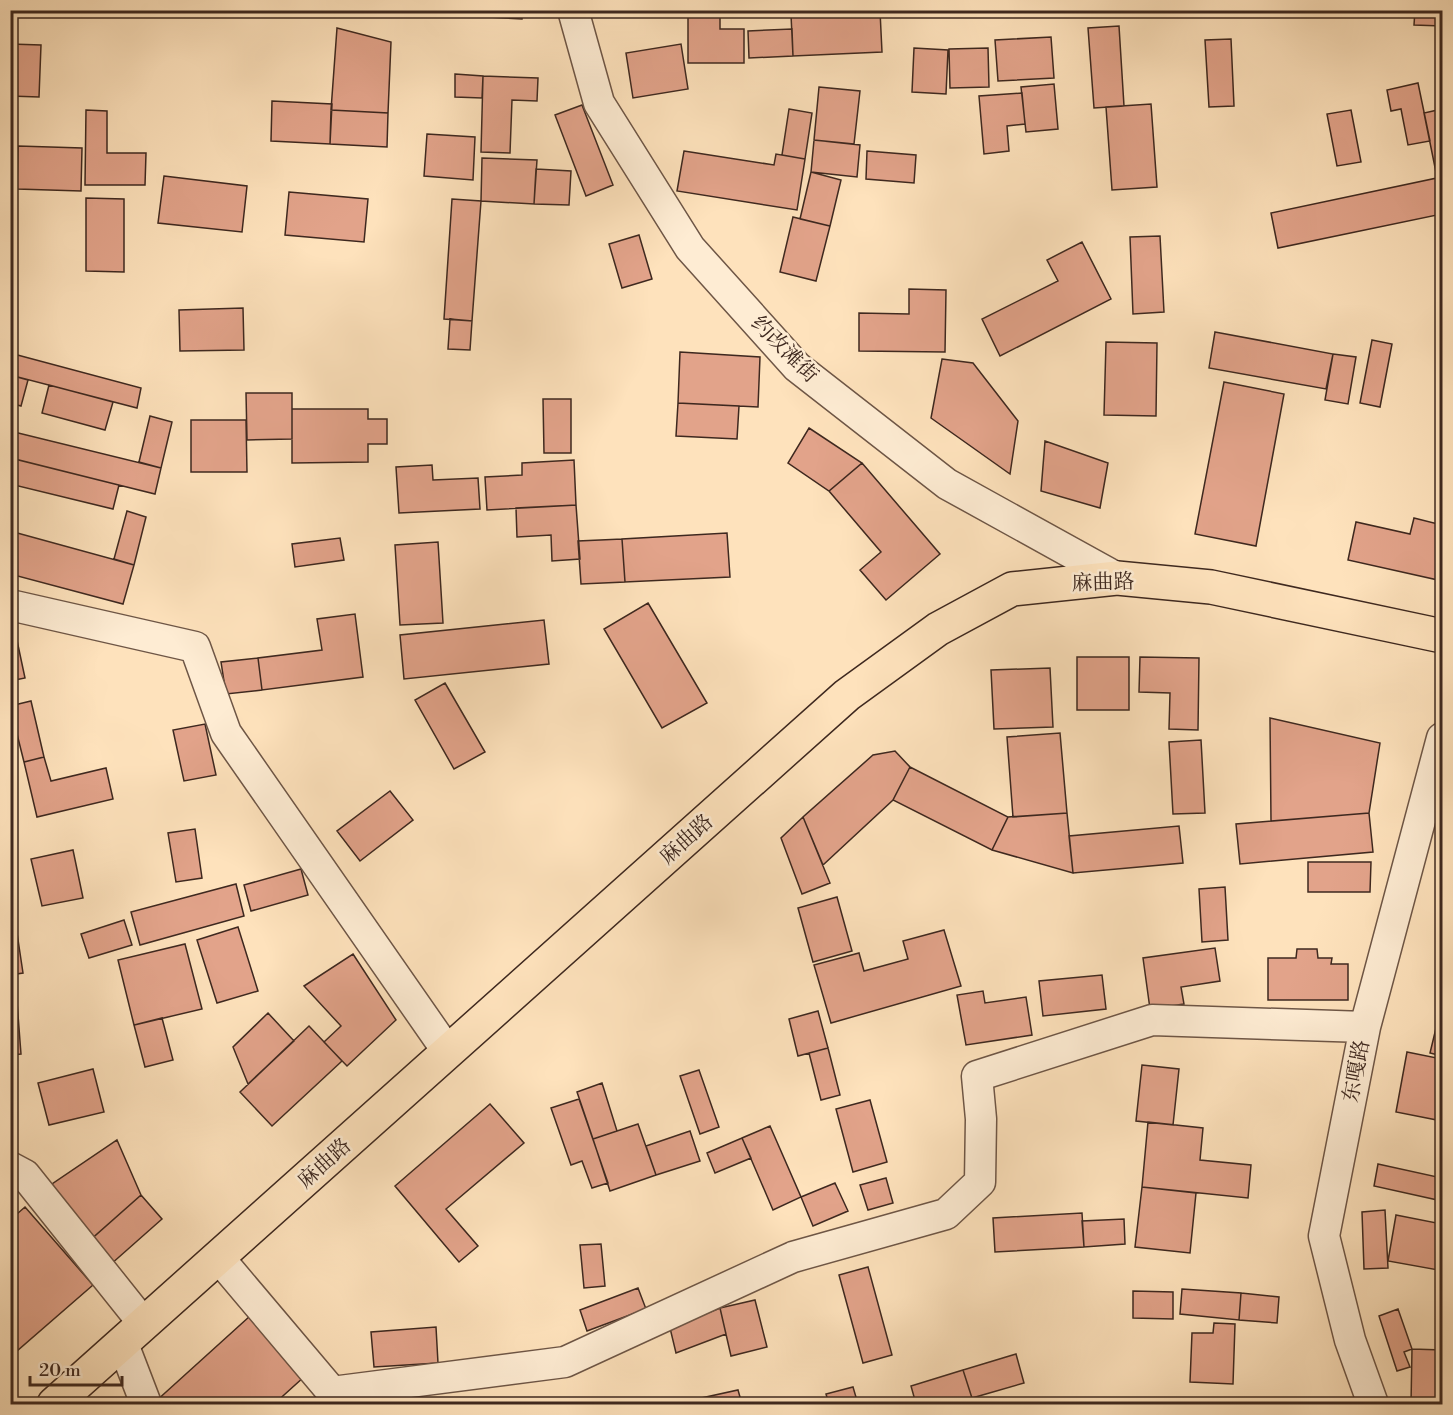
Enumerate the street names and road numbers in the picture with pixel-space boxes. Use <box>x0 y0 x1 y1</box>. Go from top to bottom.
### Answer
street label: 约改滩街 <box>745 311 823 389</box>
street label: 麻曲路 <box>1071 569 1135 597</box>
street label: 麻曲路 <box>655 809 719 870</box>
street label: 东嘎路 <box>1338 1038 1376 1105</box>
street label: 麻曲路 <box>293 1133 357 1194</box>

